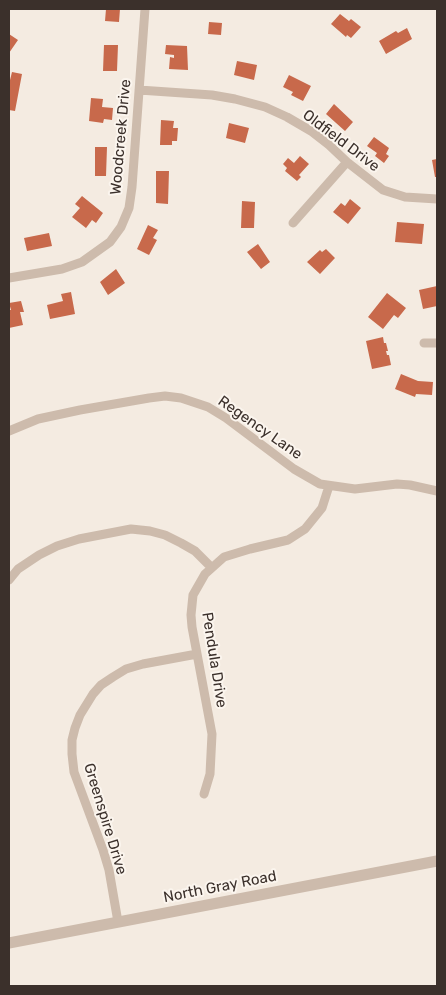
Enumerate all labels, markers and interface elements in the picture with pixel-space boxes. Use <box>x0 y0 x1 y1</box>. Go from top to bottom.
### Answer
street label: Woodcreek Drive <box>107 78 135 196</box>
street label: Oldfield Drive <box>299 106 383 176</box>
street label: Regency Lane <box>214 392 306 464</box>
street label: Pendula Drive <box>198 611 230 709</box>
street label: Greenspire Drive <box>79 761 131 877</box>
street label: North Gray Road <box>162 867 278 907</box>

